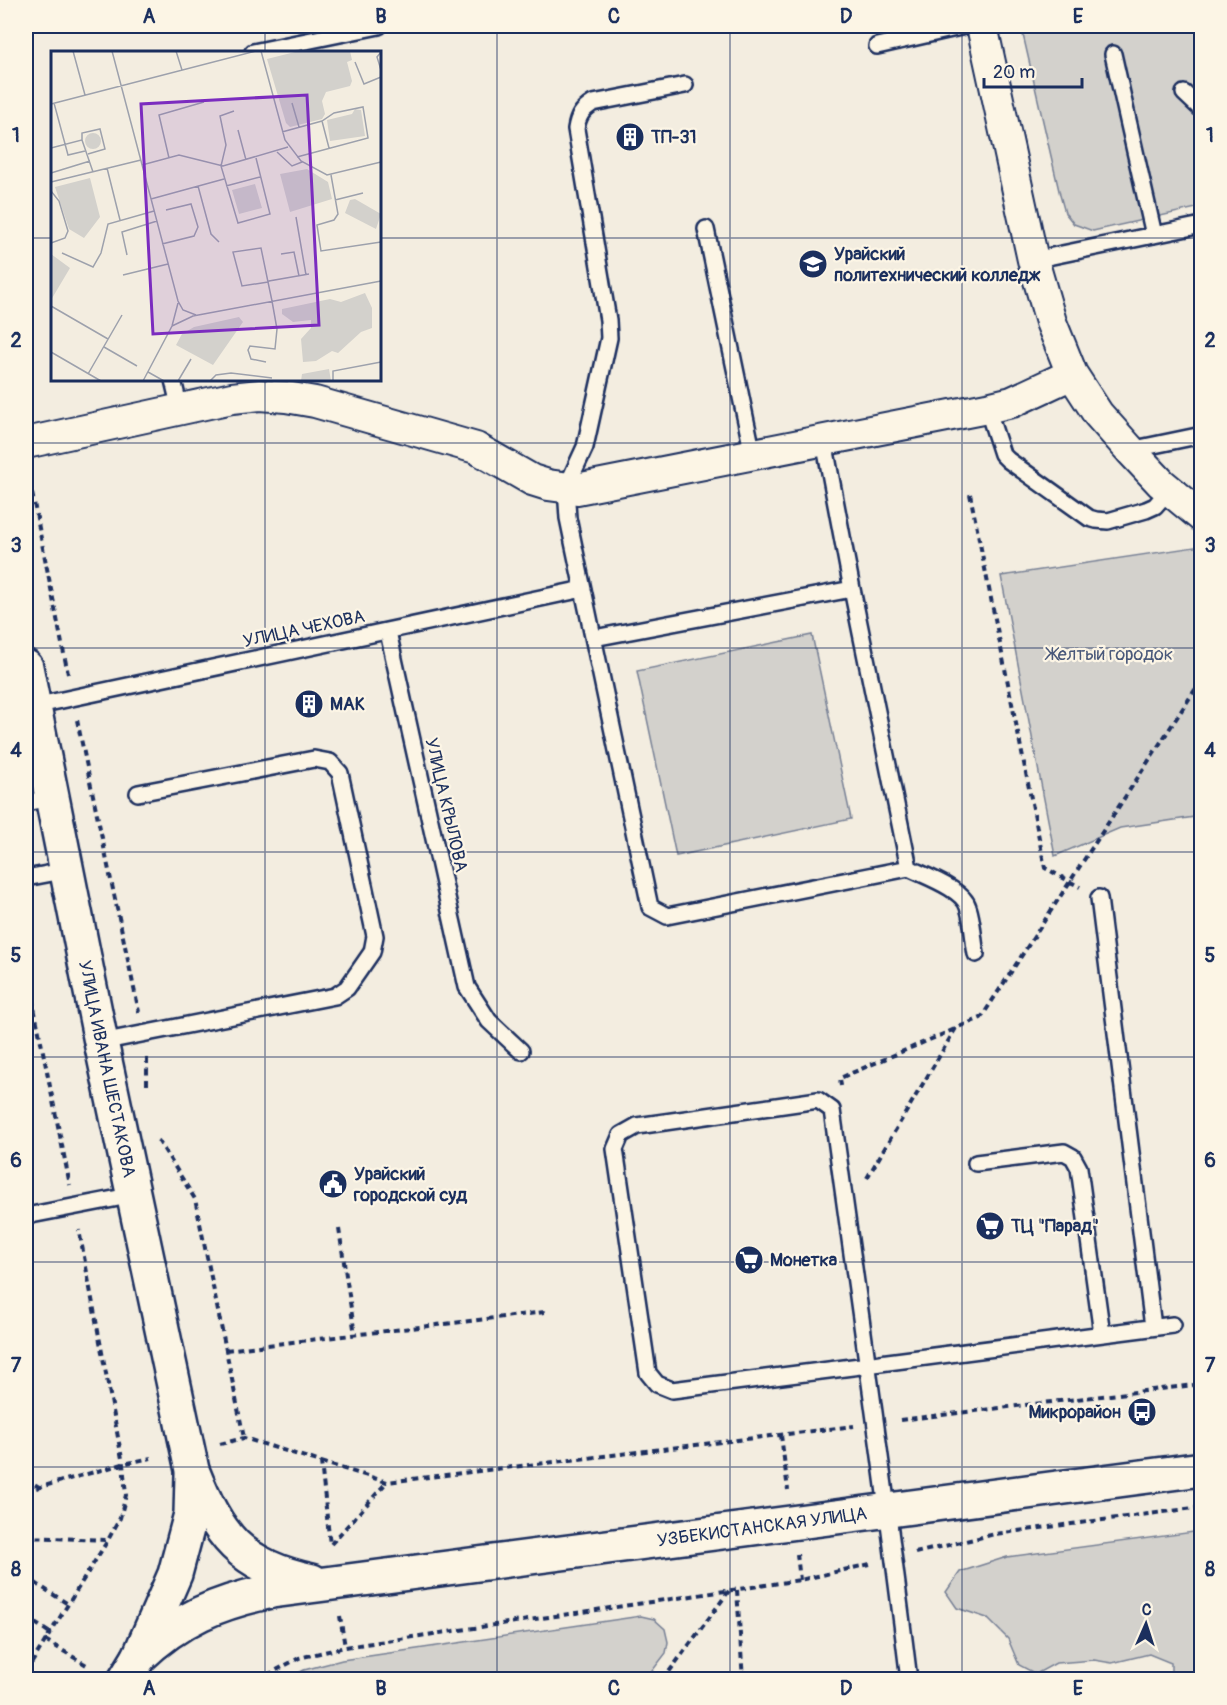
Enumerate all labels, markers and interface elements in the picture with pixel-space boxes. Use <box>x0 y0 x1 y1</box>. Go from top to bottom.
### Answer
text: A <box>143 4 156 29</box>
text: B <box>375 4 387 29</box>
text: C <box>608 4 620 29</box>
text: D <box>840 4 853 29</box>
text: E <box>1073 4 1084 29</box>
inset map <box>51 51 381 381</box>
scale bar <box>984 51 1082 89</box>
text: 20 m <box>993 61 1035 84</box>
building icon: ТП-31 <box>614 121 646 153</box>
text: 1 <box>12 123 20 148</box>
text: 1 <box>1206 123 1214 148</box>
place label: ТП-31 <box>650 126 697 149</box>
place label: Урайский политехнический колледж <box>834 243 1041 287</box>
school or university icon: Урайский политехнический колледж <box>797 248 829 280</box>
text: 2 <box>10 328 22 353</box>
text: 2 <box>1204 328 1216 353</box>
text: 3 <box>10 533 22 558</box>
text: 3 <box>1204 533 1216 558</box>
street label: УЛИЦА ЧЕХОВА <box>241 605 367 653</box>
park label: Желтый городок <box>1044 643 1173 666</box>
building icon: МАК <box>293 688 325 720</box>
place label: МАК <box>330 693 365 716</box>
street label: УЛИЦА КРЫЛОВА <box>419 736 473 875</box>
text: 4 <box>10 738 22 763</box>
text: 4 <box>1204 738 1216 763</box>
text: 5 <box>11 943 22 968</box>
text: 5 <box>1205 943 1216 968</box>
street label: УЛИЦА ИВАНА ШЕСТАКОВА <box>73 958 141 1180</box>
text: 6 <box>10 1148 22 1173</box>
text: 6 <box>1204 1148 1216 1173</box>
place label: Урайский городской суд <box>353 1163 467 1207</box>
public building icon: Урайский городской суд <box>317 1168 349 1200</box>
supermarket icon: ТЦ "Парад" <box>974 1210 1006 1242</box>
place label: ТЦ "Парад" <box>1010 1215 1099 1238</box>
supermarket icon: Монетка <box>733 1244 765 1276</box>
place label: Монетка <box>770 1249 838 1272</box>
text: 7 <box>11 1353 22 1378</box>
text: 7 <box>1205 1353 1216 1378</box>
bus stop icon: Микрорайон <box>1126 1396 1158 1428</box>
place label: Микрорайон <box>1028 1401 1121 1424</box>
street label: УЗБЕКИСТАНСКАЯ УЛИЦА <box>656 1502 869 1552</box>
text: 8 <box>11 1557 21 1582</box>
text: 8 <box>1205 1557 1215 1582</box>
north arrow <box>1116 1594 1176 1654</box>
text: С <box>1141 1600 1152 1620</box>
text: A <box>143 1676 156 1701</box>
text: B <box>375 1676 387 1701</box>
text: C <box>608 1676 620 1701</box>
text: D <box>840 1676 853 1701</box>
text: E <box>1073 1676 1084 1701</box>

